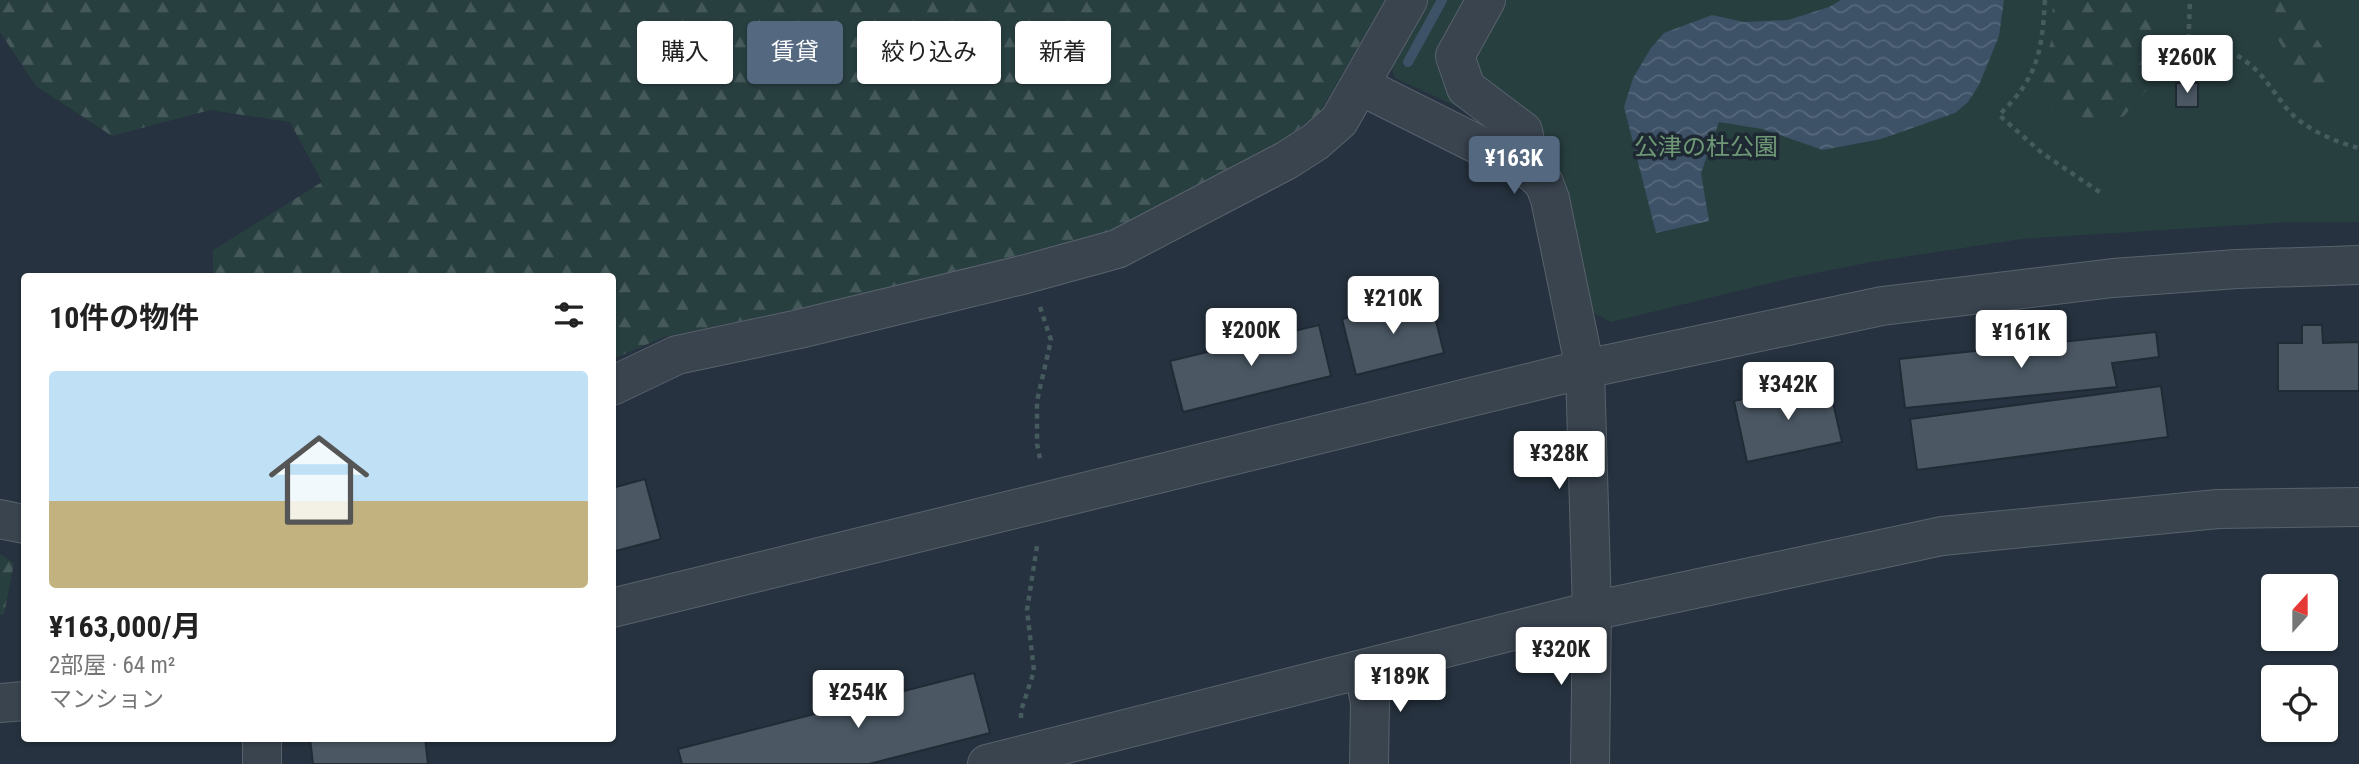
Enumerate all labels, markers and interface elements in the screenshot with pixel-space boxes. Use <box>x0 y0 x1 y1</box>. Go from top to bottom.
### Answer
chip: 購入 <box>637 21 733 84</box>
chip: 賃貸 <box>747 21 843 84</box>
chip: 絞り込み <box>857 21 1001 84</box>
chip: 新着 <box>1015 21 1111 84</box>
pin: ¥260K <box>2138 36 2236 95</box>
text: ¥260K <box>2158 44 2216 71</box>
park label: 公津の杜公園 <box>1634 133 1778 161</box>
pin: ¥163K <box>1465 136 1563 196</box>
text: ¥163K <box>1485 145 1543 172</box>
pin: ¥210K <box>1344 276 1442 336</box>
text: ¥210K <box>1364 285 1422 312</box>
icon: filters <box>550 296 588 334</box>
text: 10件の物件 <box>49 300 199 335</box>
pin: ¥200K <box>1202 308 1300 368</box>
pin: ¥161K <box>1972 310 2070 370</box>
text: ¥200K <box>1222 317 1280 344</box>
text: ¥161K <box>1992 319 2050 346</box>
pin: ¥342K <box>1739 362 1837 422</box>
text: ¥342K <box>1759 371 1817 398</box>
icon: home <box>256 417 382 543</box>
pin: ¥328K <box>1510 432 1608 491</box>
text: ¥328K <box>1530 440 1588 467</box>
north arrow <box>2261 574 2338 651</box>
map controls <box>2261 574 2338 742</box>
text: ¥163,000/月 <box>49 609 202 644</box>
pin: ¥320K <box>1512 628 1610 687</box>
text: ¥320K <box>1532 636 1590 663</box>
text: 2部屋 · 64 m² <box>49 652 175 679</box>
pin: ¥189K <box>1351 654 1449 714</box>
text: ¥189K <box>1371 663 1429 690</box>
button: locate <box>2261 665 2338 742</box>
pin: ¥254K <box>809 670 907 730</box>
text: ¥254K <box>829 679 887 706</box>
text: マンション <box>49 686 164 713</box>

